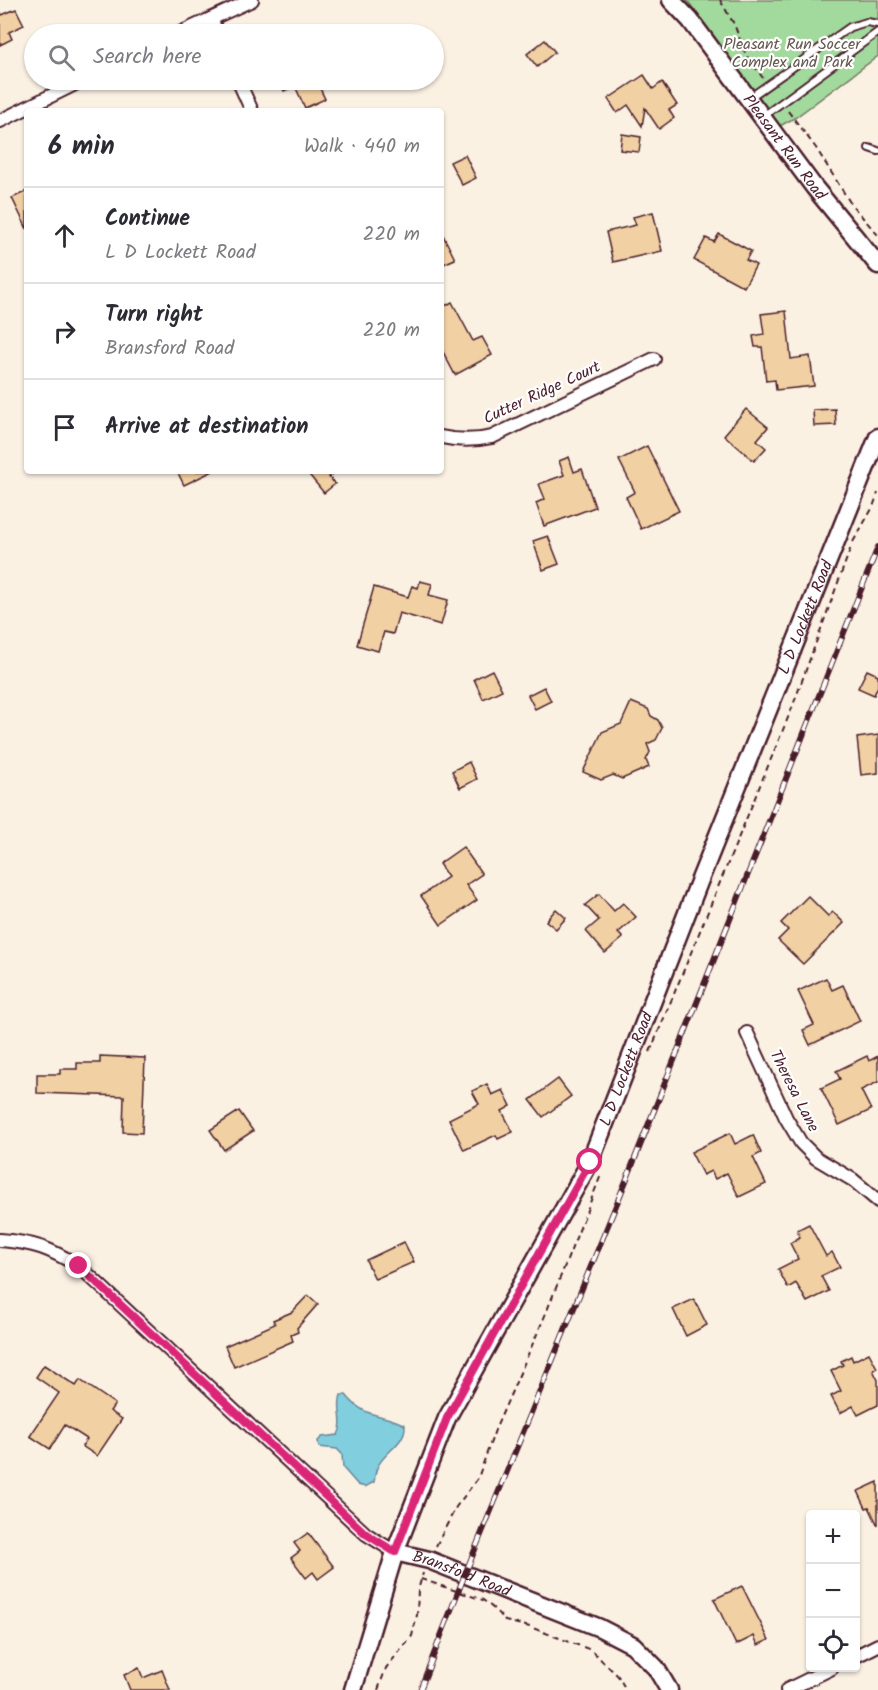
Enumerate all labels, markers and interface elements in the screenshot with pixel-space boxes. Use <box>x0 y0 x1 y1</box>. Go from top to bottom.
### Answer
search box <box>24 24 444 90</box>
park label: Pleasant Run Soccer Complex and Park <box>723 32 862 75</box>
text: Search here <box>93 40 201 75</box>
icon: search <box>45 41 78 74</box>
street label: Pleasant Run Road <box>737 89 833 206</box>
text: 6 min <box>48 126 115 168</box>
text: Walk · 440 m <box>304 131 420 163</box>
text: Continue <box>105 202 190 237</box>
icon: ahead <box>48 219 81 252</box>
text: 220 m <box>363 219 420 251</box>
text: L D Lockett Road <box>105 237 256 269</box>
text: Turn right <box>105 298 203 333</box>
icon: right <box>48 315 81 348</box>
text: 220 m <box>363 315 420 347</box>
text: Bransford Road <box>105 333 234 365</box>
street label: Cutter Ridge Court <box>479 355 606 431</box>
text: Arrive at destination <box>105 410 308 445</box>
icon: arrive <box>48 411 81 444</box>
street label: L D Lockett Road <box>771 556 840 678</box>
street label: L D Lockett Road <box>593 1007 660 1130</box>
street label: Theresa Lane <box>763 1045 825 1137</box>
route start <box>576 1148 602 1174</box>
route end <box>65 1252 91 1278</box>
map controls <box>806 1510 860 1672</box>
button: + <box>806 1510 860 1564</box>
street label: Bransford Road <box>410 1544 515 1604</box>
button: − <box>806 1564 860 1618</box>
button: locate <box>806 1618 860 1672</box>

